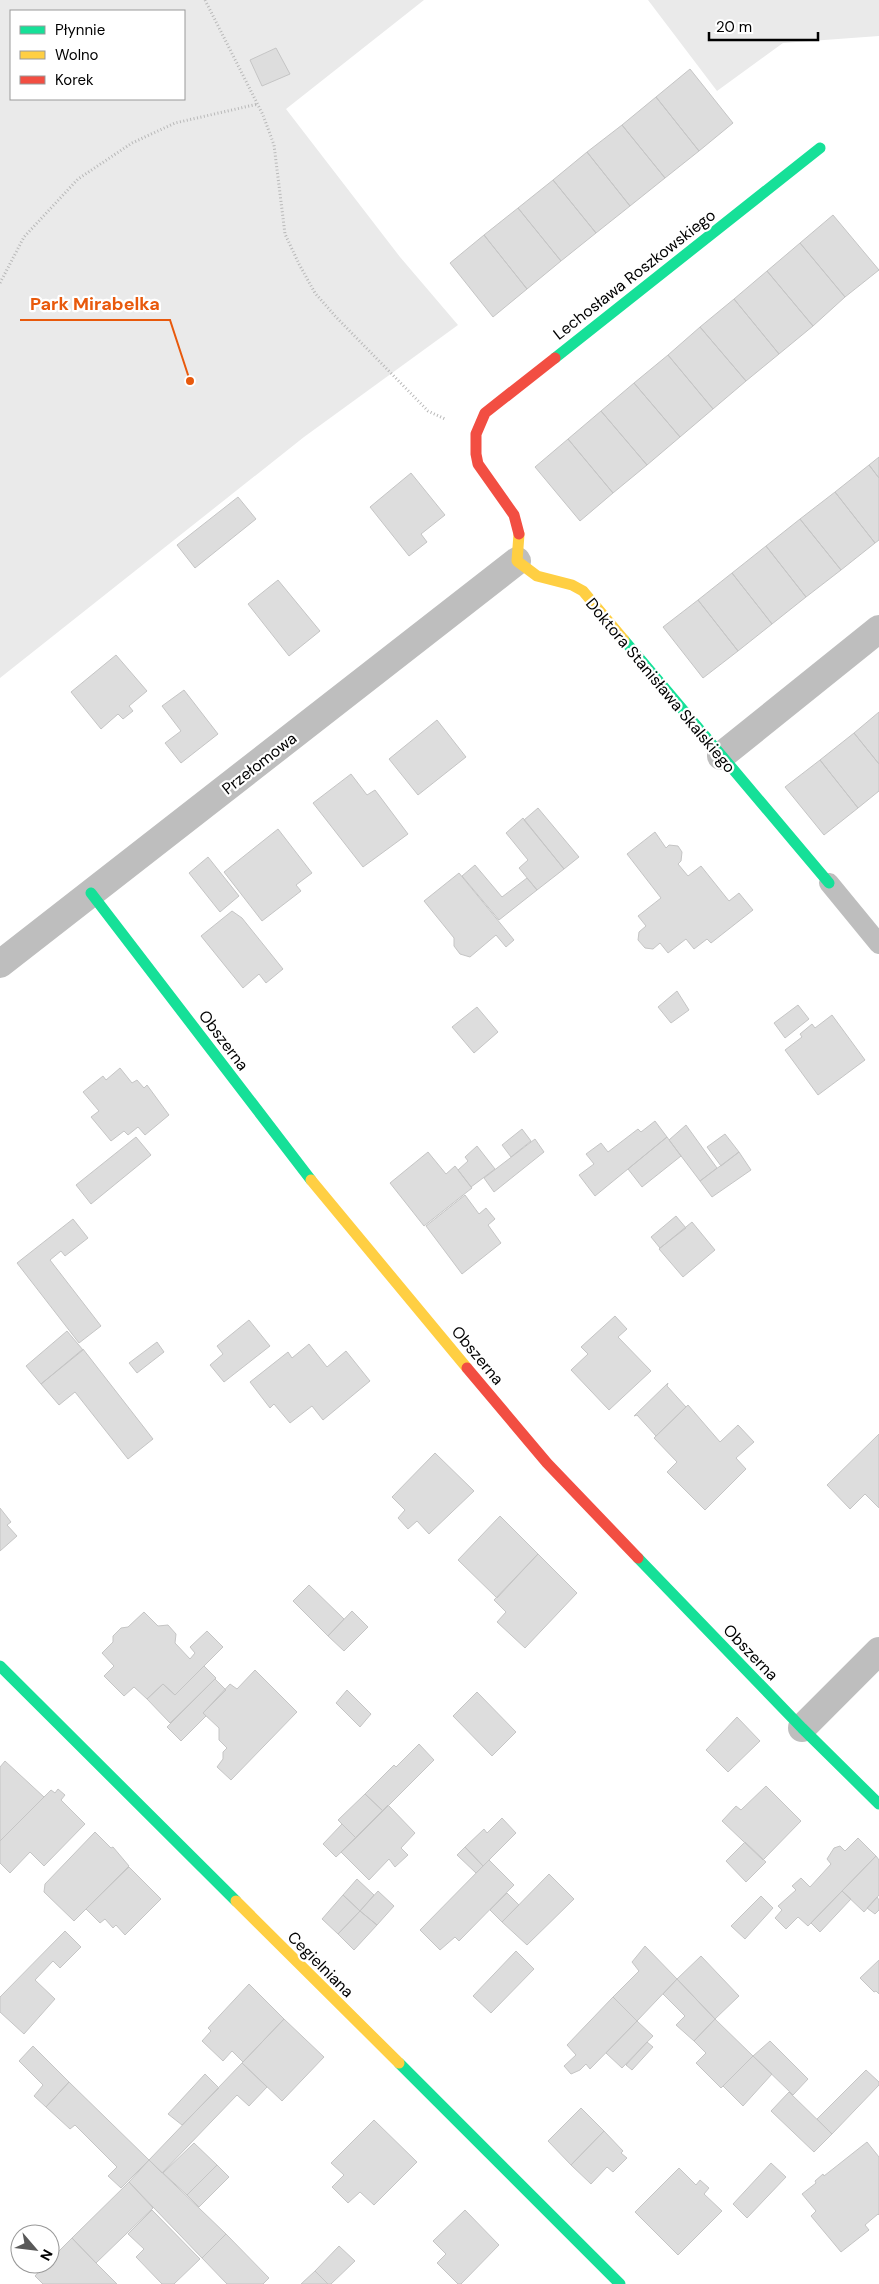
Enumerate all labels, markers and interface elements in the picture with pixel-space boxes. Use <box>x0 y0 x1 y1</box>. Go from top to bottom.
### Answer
legend <box>10 10 185 100</box>
scale bar <box>709 10 818 42</box>
text: 20 m <box>716 17 752 37</box>
text: Płynnie <box>55 20 105 40</box>
text: Wolno <box>55 45 99 65</box>
text: Korek <box>55 70 94 90</box>
street label: Lechosława Roszkowskiego <box>549 204 720 344</box>
callout: Park Mirabelka <box>20 287 170 320</box>
text: Park Mirabelka <box>30 292 160 316</box>
street label: Doktora Stanisława Skalskiego <box>581 593 740 777</box>
street label: Przełomowa <box>218 728 301 799</box>
street label: Obszerna <box>194 1006 253 1075</box>
street label: Obszerna <box>447 1322 508 1389</box>
street label: Obszerna <box>719 1620 783 1685</box>
street label: Cegielniana <box>283 1927 358 2002</box>
north arrow <box>10 2224 60 2274</box>
text: N <box>36 2246 57 2264</box>

